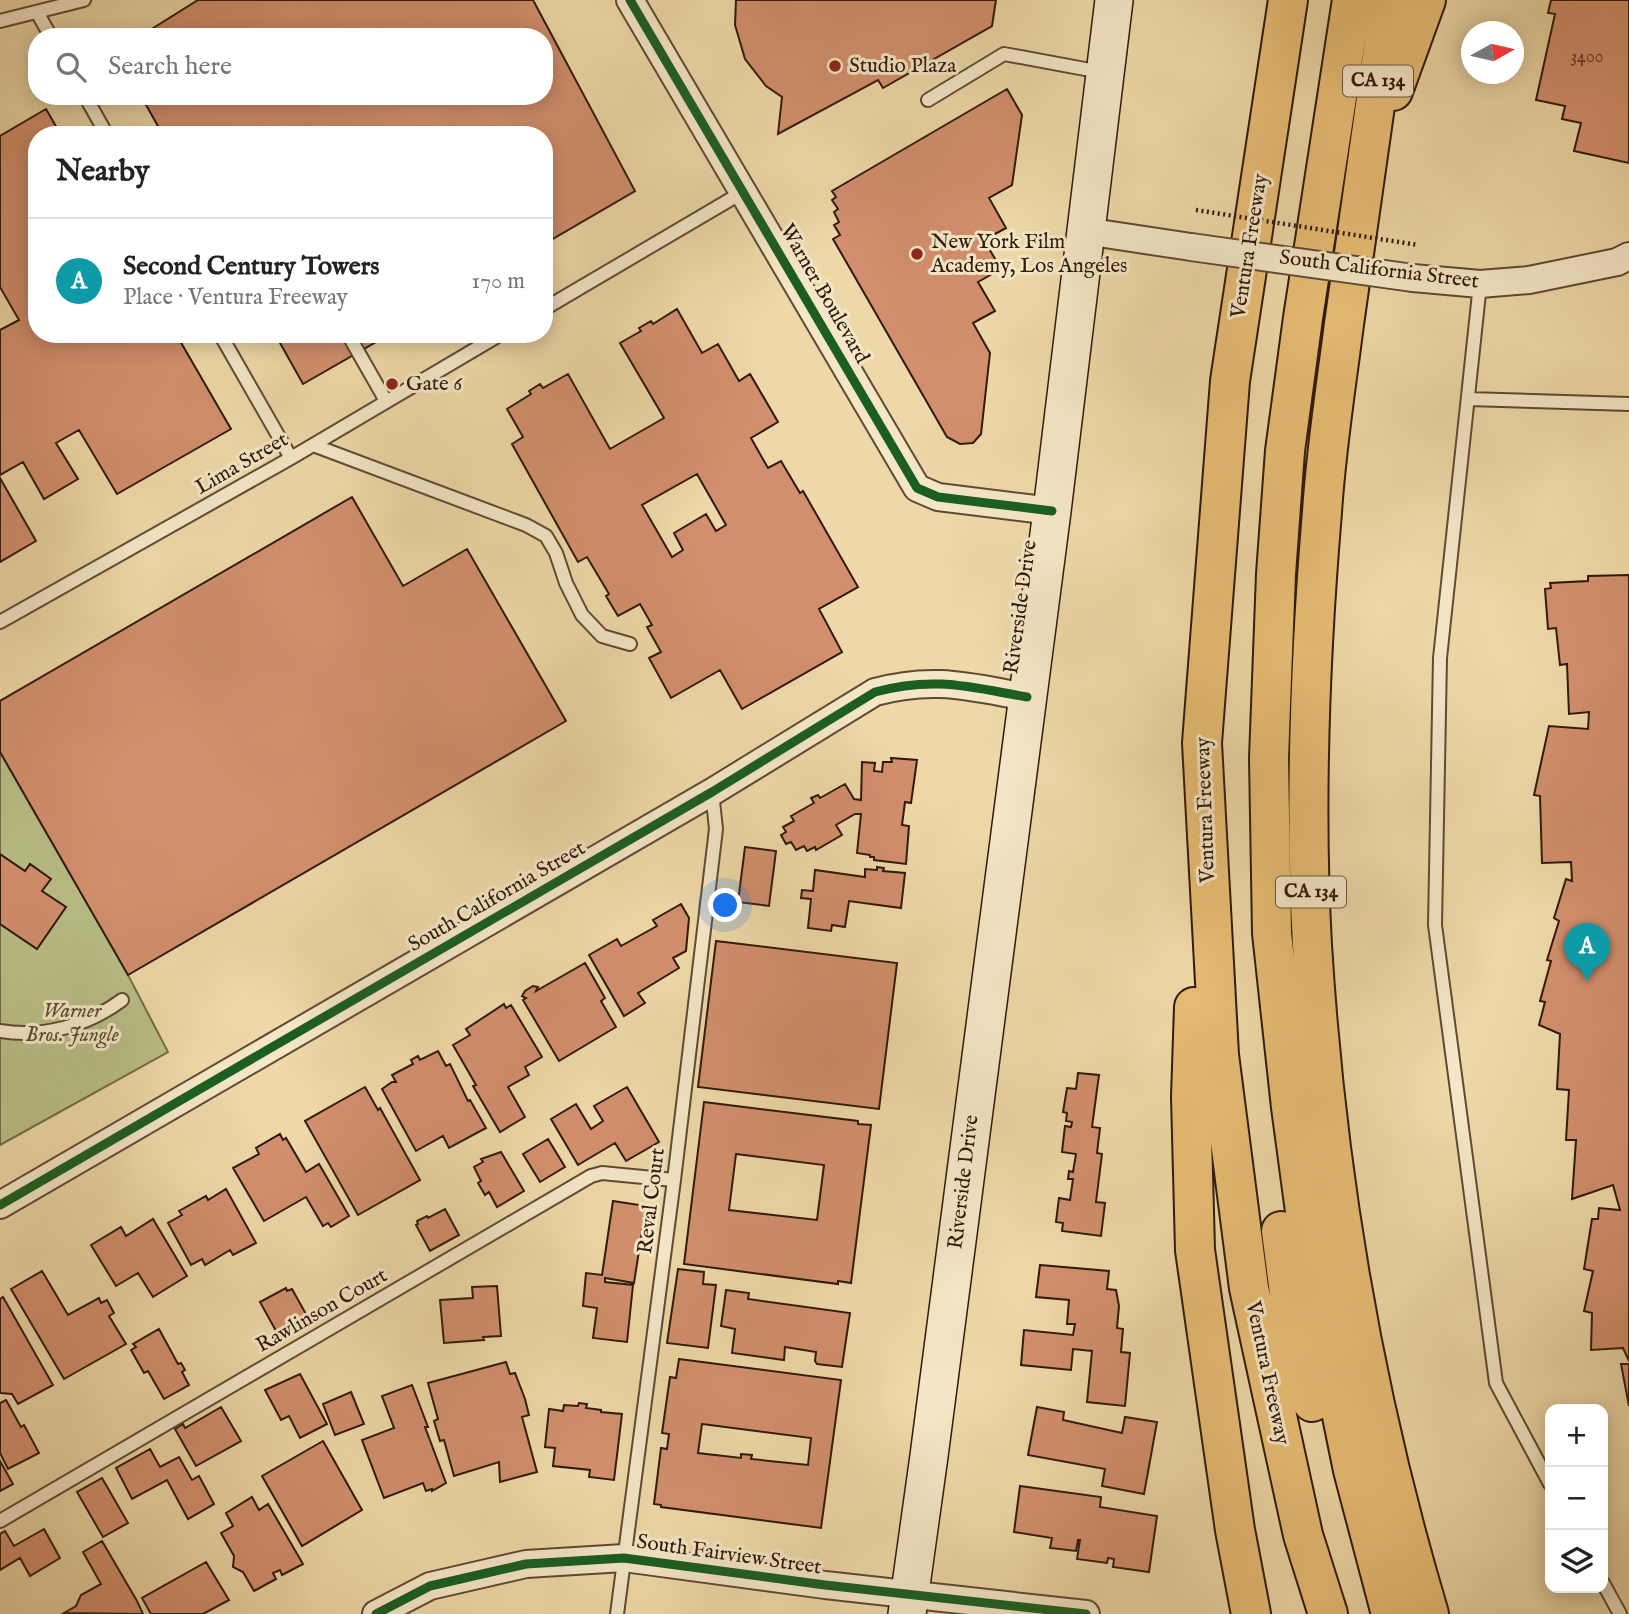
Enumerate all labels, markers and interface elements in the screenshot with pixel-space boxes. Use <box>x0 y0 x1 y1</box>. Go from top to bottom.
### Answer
north arrow <box>1461 21 1524 84</box>
search box <box>28 28 553 105</box>
house number: 3400 <box>1570 46 1604 69</box>
icon: search <box>52 48 90 86</box>
text: Search here <box>108 50 232 83</box>
place label: Studio Plaza <box>849 53 957 80</box>
marker: Studio Plaza <box>827 58 843 74</box>
road number: CA 134 <box>1343 66 1413 96</box>
text: Nearby <box>56 153 149 191</box>
street label: Ventura Freeway <box>1225 171 1275 321</box>
street label: Warner Boulevard <box>773 219 875 370</box>
place label: New York Film Academy, Los Angeles <box>930 229 1128 280</box>
street label: South California Street <box>1278 244 1480 296</box>
marker: New York Film Academy, Los Angeles <box>909 246 925 262</box>
text: Second Century Towers <box>123 250 379 283</box>
text: A <box>71 267 87 296</box>
text: 170 m <box>472 267 525 296</box>
text: Place · Ventura Freeway <box>123 283 348 312</box>
place label: Gate 6 <box>406 371 463 398</box>
marker: Gate 6 <box>384 376 400 392</box>
street label: Lima Street <box>191 427 293 501</box>
street label: Riverside Drive <box>998 538 1044 676</box>
street label: Ventura Freeway <box>1190 736 1222 884</box>
street label: South California Street <box>403 835 591 959</box>
road number: CA 134 <box>1276 876 1346 908</box>
your location <box>708 888 742 922</box>
pin: A <box>1564 923 1610 981</box>
park label: Warner Bros. Jungle <box>25 998 119 1049</box>
street label: Riverside Drive <box>942 1113 986 1251</box>
street label: Reval Court <box>632 1147 672 1255</box>
street label: Rawlinson Court <box>251 1262 393 1360</box>
street label: Ventura Freeway <box>1238 1298 1296 1448</box>
map controls <box>1545 1404 1608 1593</box>
button: + <box>1545 1404 1608 1467</box>
button: − <box>1545 1467 1608 1530</box>
street label: South Fairview Street <box>635 1529 823 1581</box>
button: layers <box>1545 1530 1608 1593</box>

